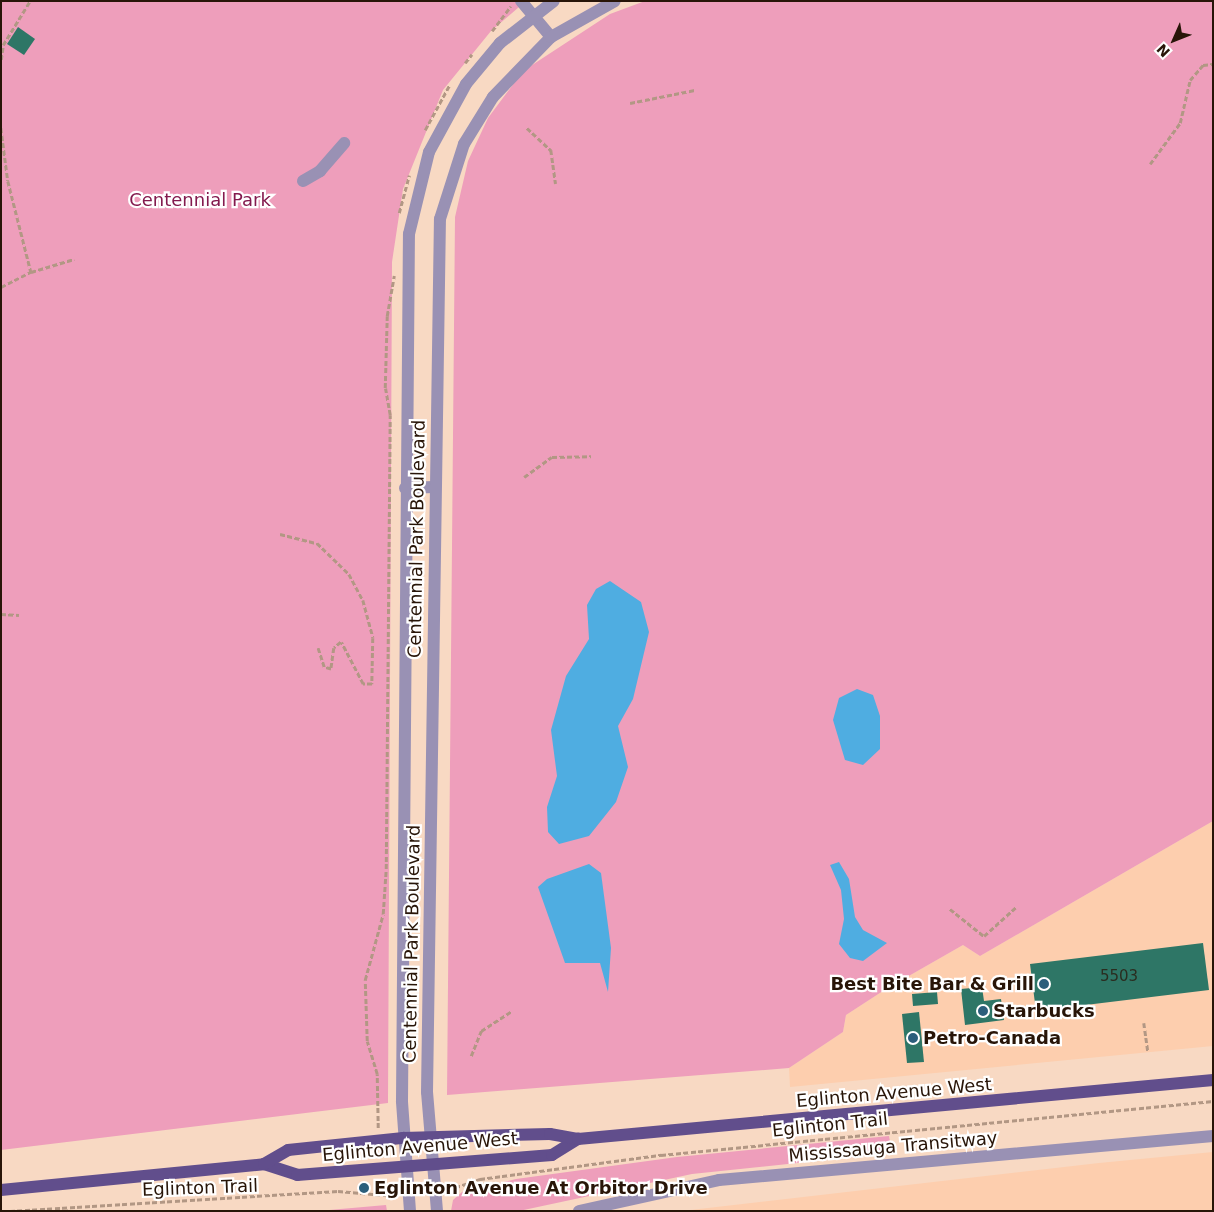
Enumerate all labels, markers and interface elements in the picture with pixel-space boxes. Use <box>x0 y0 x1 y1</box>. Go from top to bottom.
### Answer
north arrow <box>1149 15 1199 65</box>
text: N <box>1153 41 1173 60</box>
park label: Centennial Park <box>129 189 271 211</box>
street label: Centennial Park Boulevard <box>404 420 430 658</box>
street label: Centennial Park Boulevard <box>399 825 425 1063</box>
house number: 5503 <box>1100 968 1138 986</box>
place label: Best Bite Bar & Grill <box>830 973 1034 995</box>
marker: Best Bite Bar & Grill <box>1038 978 1050 990</box>
place label: Starbucks <box>993 1000 1095 1022</box>
marker: Starbucks <box>977 1005 989 1017</box>
place label: Petro-Canada <box>923 1027 1061 1049</box>
marker: Petro-Canada <box>907 1032 919 1044</box>
street label: Eglinton Avenue West <box>795 1074 993 1112</box>
street label: Eglinton Trail <box>771 1108 889 1142</box>
street label: Mississauga Transitway <box>788 1127 998 1167</box>
street label: Eglinton Avenue West <box>321 1128 519 1166</box>
street label: Eglinton Trail <box>142 1175 258 1201</box>
place label: Eglinton Avenue At Orbitor Drive <box>374 1177 708 1199</box>
marker: Eglinton Avenue At Orbitor Drive <box>358 1182 370 1194</box>

